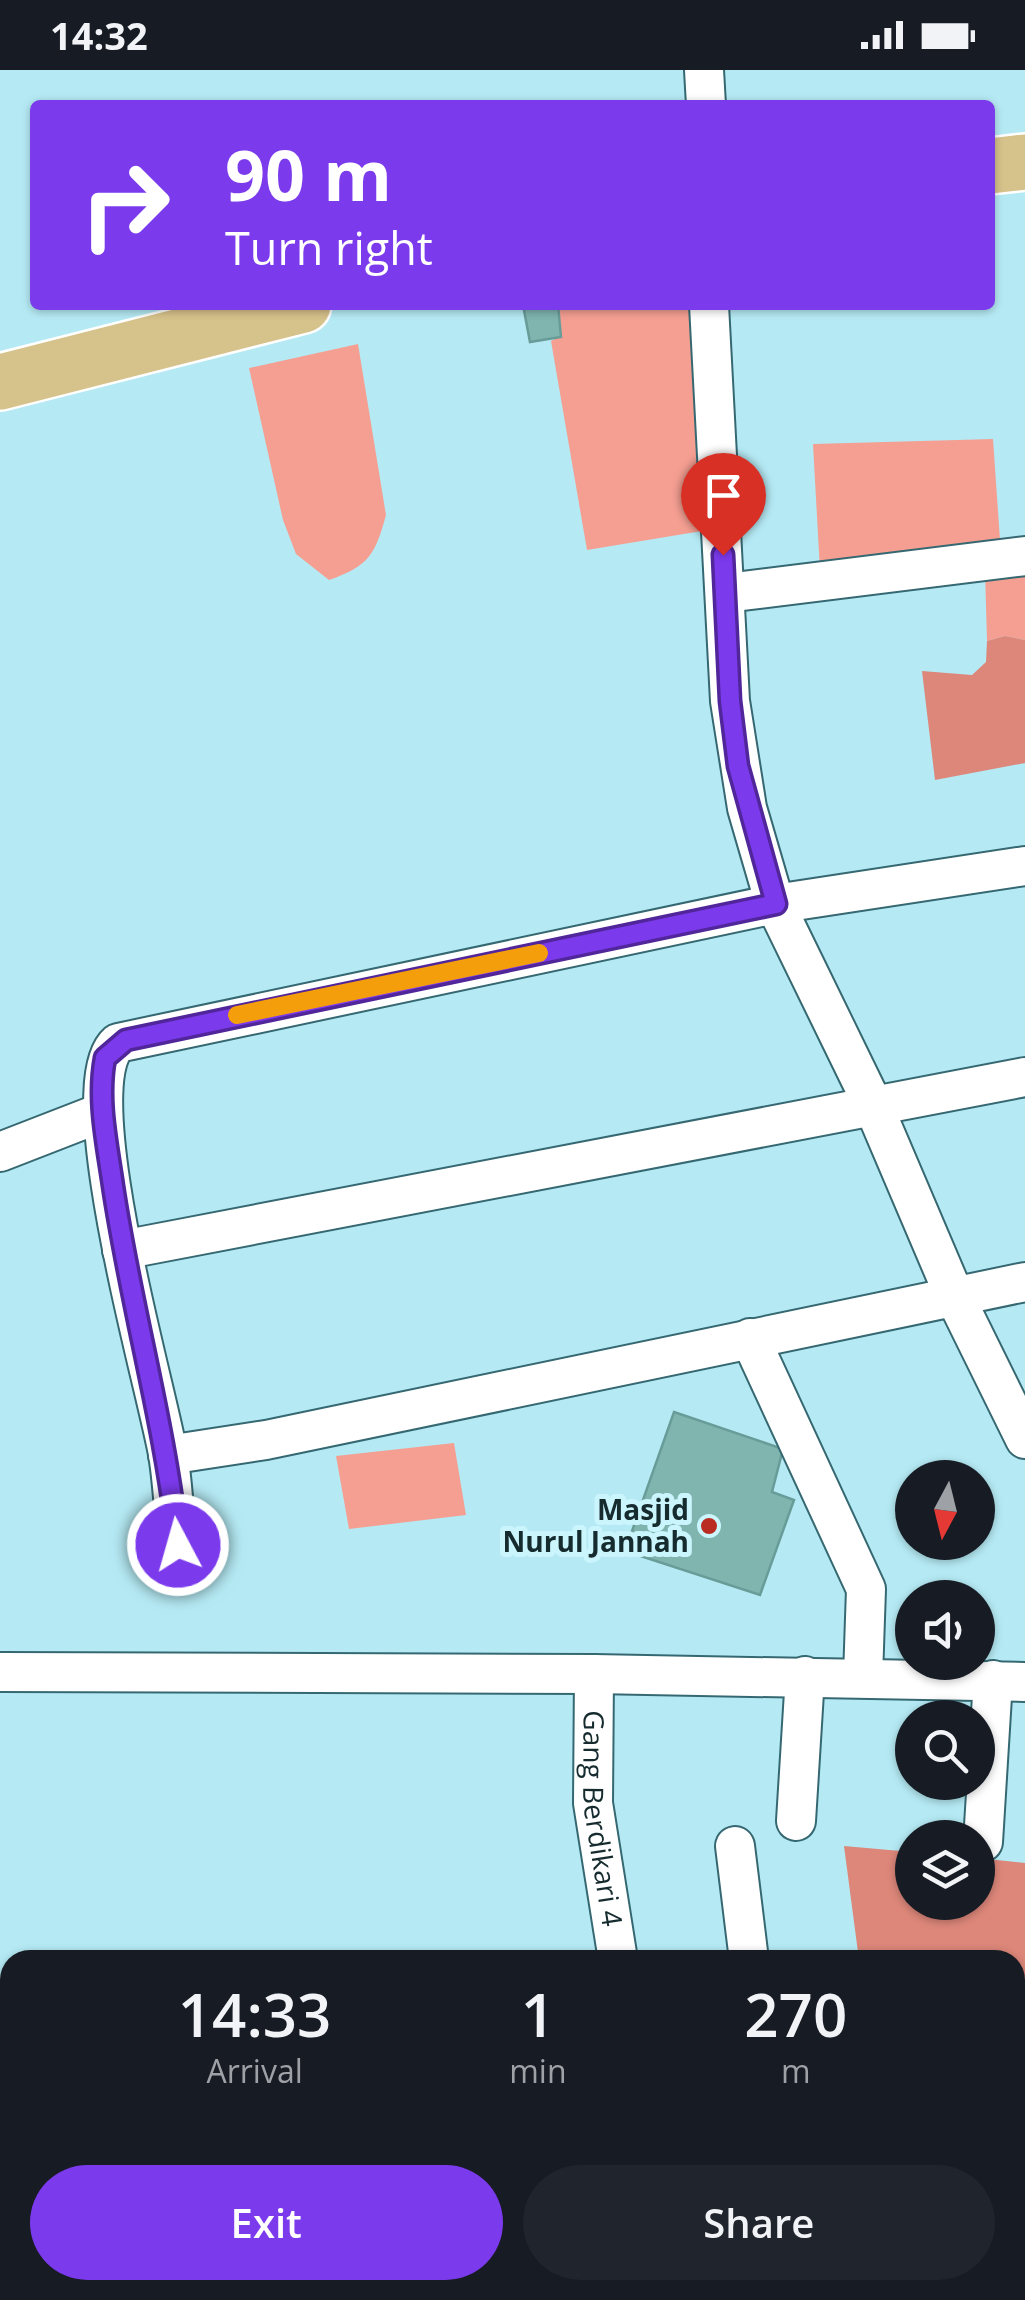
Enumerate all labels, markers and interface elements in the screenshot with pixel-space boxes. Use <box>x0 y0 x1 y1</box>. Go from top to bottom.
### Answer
text: 14:32 <box>50 9 148 61</box>
text: 90 m <box>225 126 392 222</box>
icon: right <box>60 140 190 270</box>
text: Turn right <box>225 217 433 278</box>
pin <box>681 453 766 556</box>
icon: arrive <box>696 468 751 523</box>
north arrow <box>895 1460 995 1560</box>
map controls <box>895 1460 995 1920</box>
place label: Masjid Nurul Jannah <box>503 1490 689 1560</box>
position arrow <box>126 1493 230 1597</box>
marker: Masjid Nurul Jannah <box>698 1515 720 1537</box>
button: sound <box>895 1580 995 1680</box>
button: search <box>895 1700 995 1800</box>
street label: Gang Berdikari 4 <box>575 1710 632 1929</box>
button: layers <box>895 1820 995 1920</box>
text: 14:33 <box>178 1973 331 2055</box>
text: 1 <box>521 1973 555 2055</box>
text: 270 <box>744 1973 847 2055</box>
text: Arrival <box>206 2049 303 2092</box>
text: min <box>509 2049 567 2092</box>
text: m <box>781 2049 811 2092</box>
button: Exit <box>30 2165 503 2280</box>
button: Share <box>523 2165 995 2280</box>

